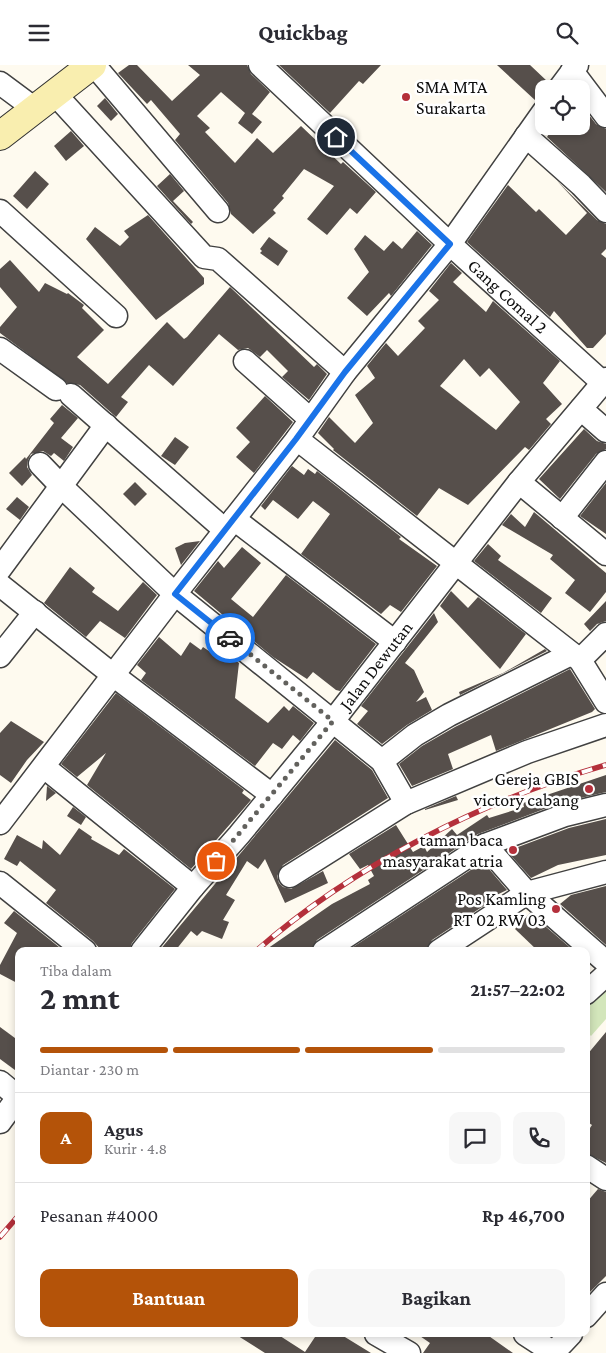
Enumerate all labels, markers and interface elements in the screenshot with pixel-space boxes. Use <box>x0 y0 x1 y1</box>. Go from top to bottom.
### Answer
icon: menu <box>25 19 53 47</box>
icon: search <box>553 19 581 47</box>
text: Quickbag <box>258 20 348 45</box>
place label: SMA MTA Surakarta <box>416 77 488 118</box>
map controls <box>535 80 590 135</box>
button: locate <box>535 80 590 135</box>
marker: SMA MTA Surakarta <box>400 91 412 103</box>
pin <box>315 116 357 158</box>
icon: home <box>322 123 350 151</box>
street label: Gang Comal 2 <box>464 255 552 338</box>
courier <box>205 613 255 663</box>
street label: Jalan Dewutan <box>334 617 417 715</box>
icon: car <box>216 624 244 652</box>
place label: Gereja GBIS victory cabang <box>473 769 579 810</box>
marker: Gereja GBIS victory cabang <box>583 783 595 795</box>
place label: taman baca masyarakat atria <box>382 830 503 871</box>
pin <box>195 840 237 882</box>
marker: taman baca masyarakat atria <box>507 844 519 856</box>
icon: bag <box>202 847 230 875</box>
place label: Pos Kamling RT 02 RW 03 <box>453 889 546 930</box>
marker: Pos Kamling RT 02 RW 03 <box>550 903 562 915</box>
text: Tiba dalam <box>40 962 112 979</box>
text: 21:57–22:02 <box>470 979 565 1000</box>
text: 2 mnt <box>40 980 119 1016</box>
text: Diantar · 230 m <box>40 1061 139 1078</box>
button: chat <box>449 1112 501 1164</box>
button: phone <box>513 1112 565 1164</box>
text: Agus <box>104 1119 143 1140</box>
text: A <box>60 1127 72 1148</box>
text: Kurir · 4.8 <box>104 1140 167 1157</box>
text: Pesanan #4000 <box>40 1205 158 1226</box>
text: Rp 46,700 <box>482 1205 565 1226</box>
button: Bantuan <box>40 1269 298 1327</box>
button: Bagikan <box>308 1269 565 1327</box>

